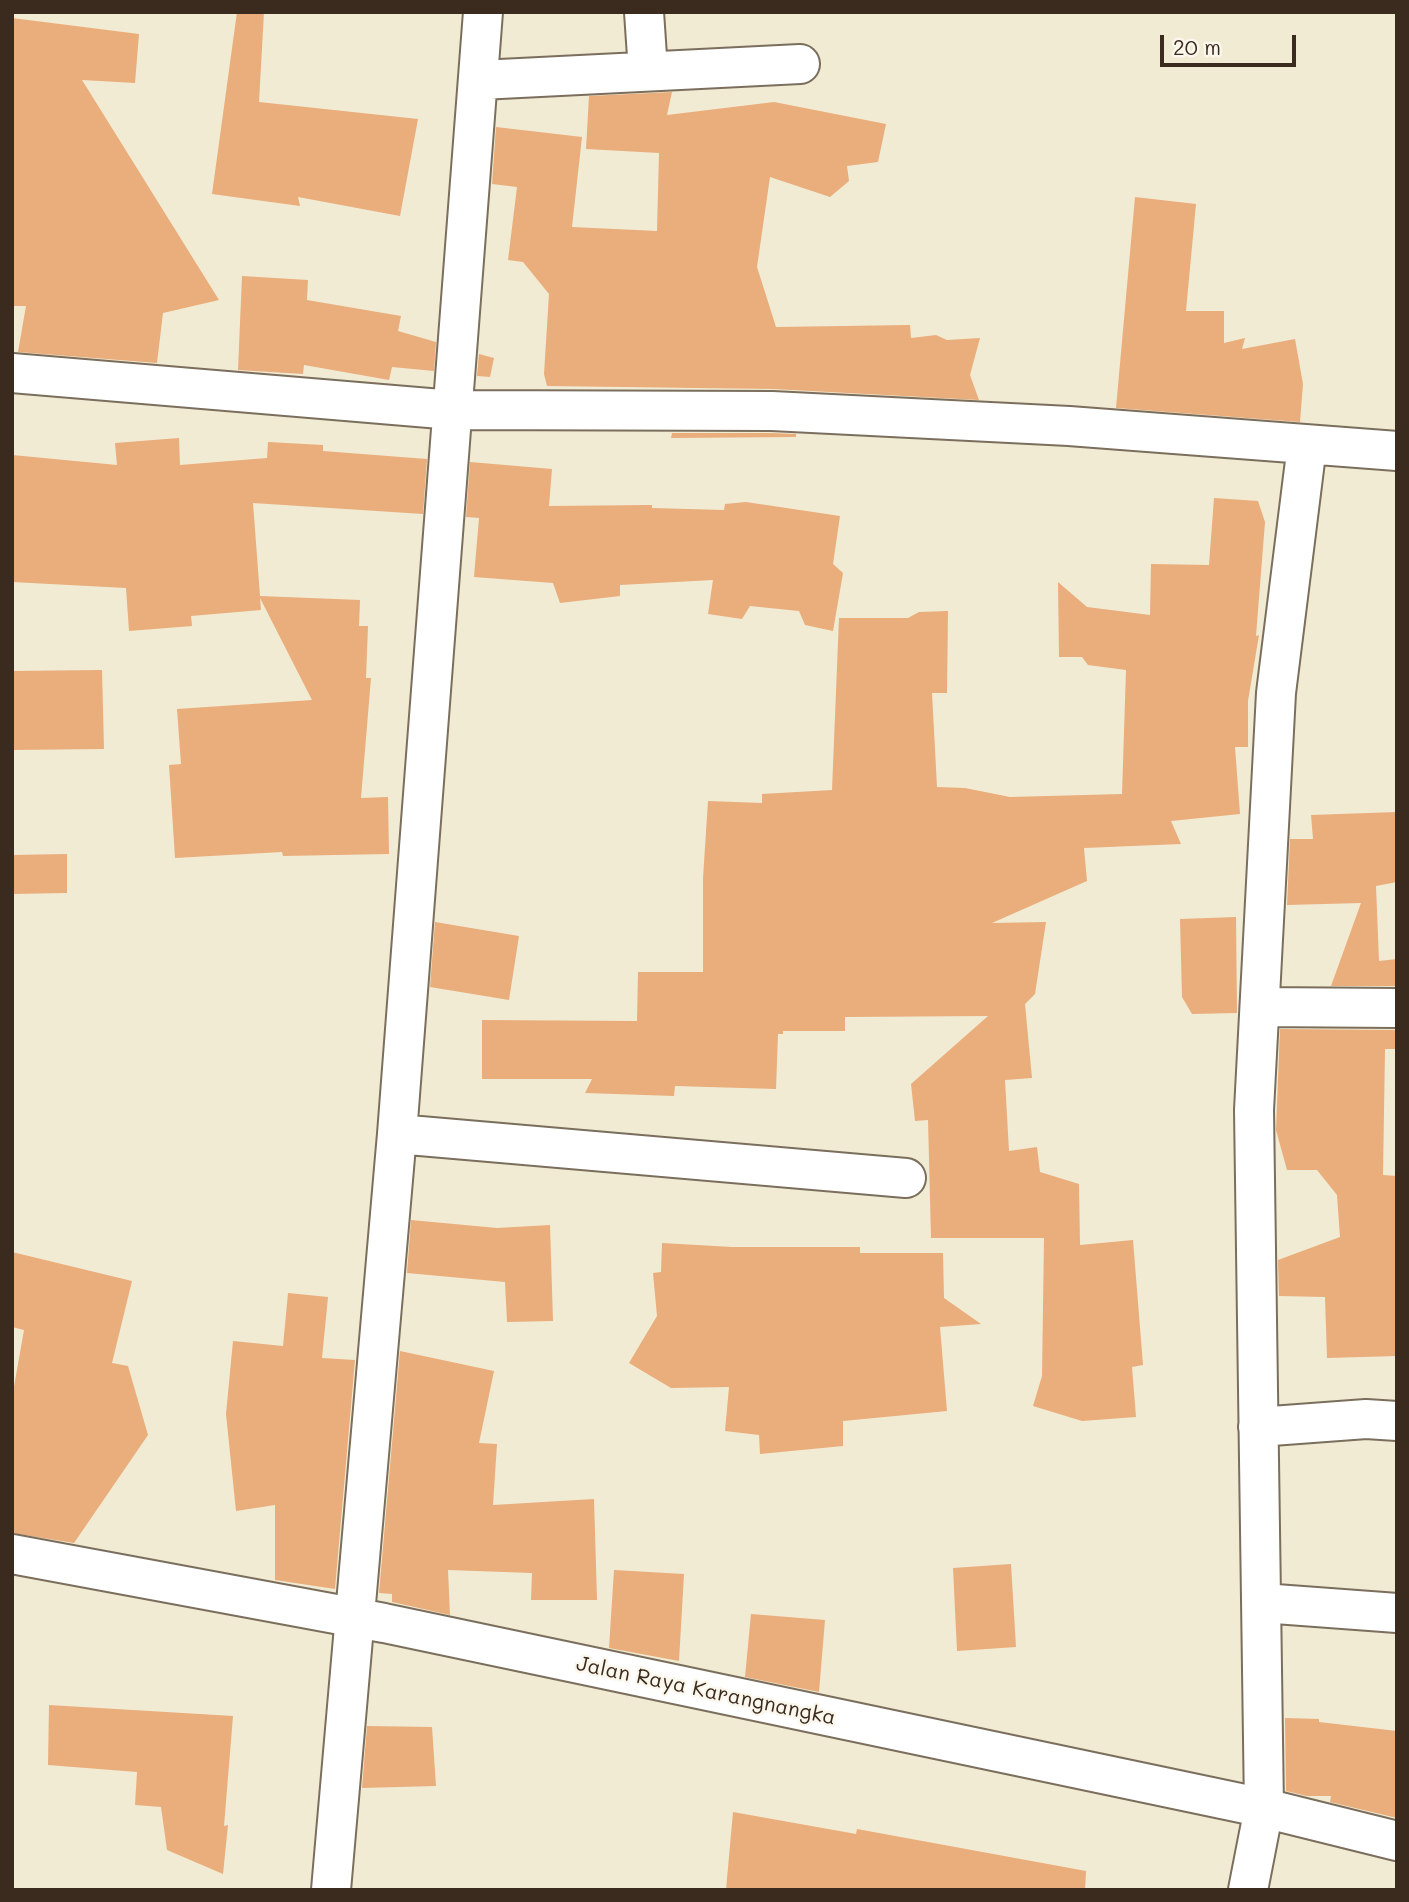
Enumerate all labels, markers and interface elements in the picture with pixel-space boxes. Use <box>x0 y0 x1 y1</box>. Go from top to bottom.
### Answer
scale bar <box>1164 21 1300 65</box>
text: 20 m <box>1173 33 1221 60</box>
street label: Jalan Raya Karangnangka <box>574 1651 838 1731</box>

